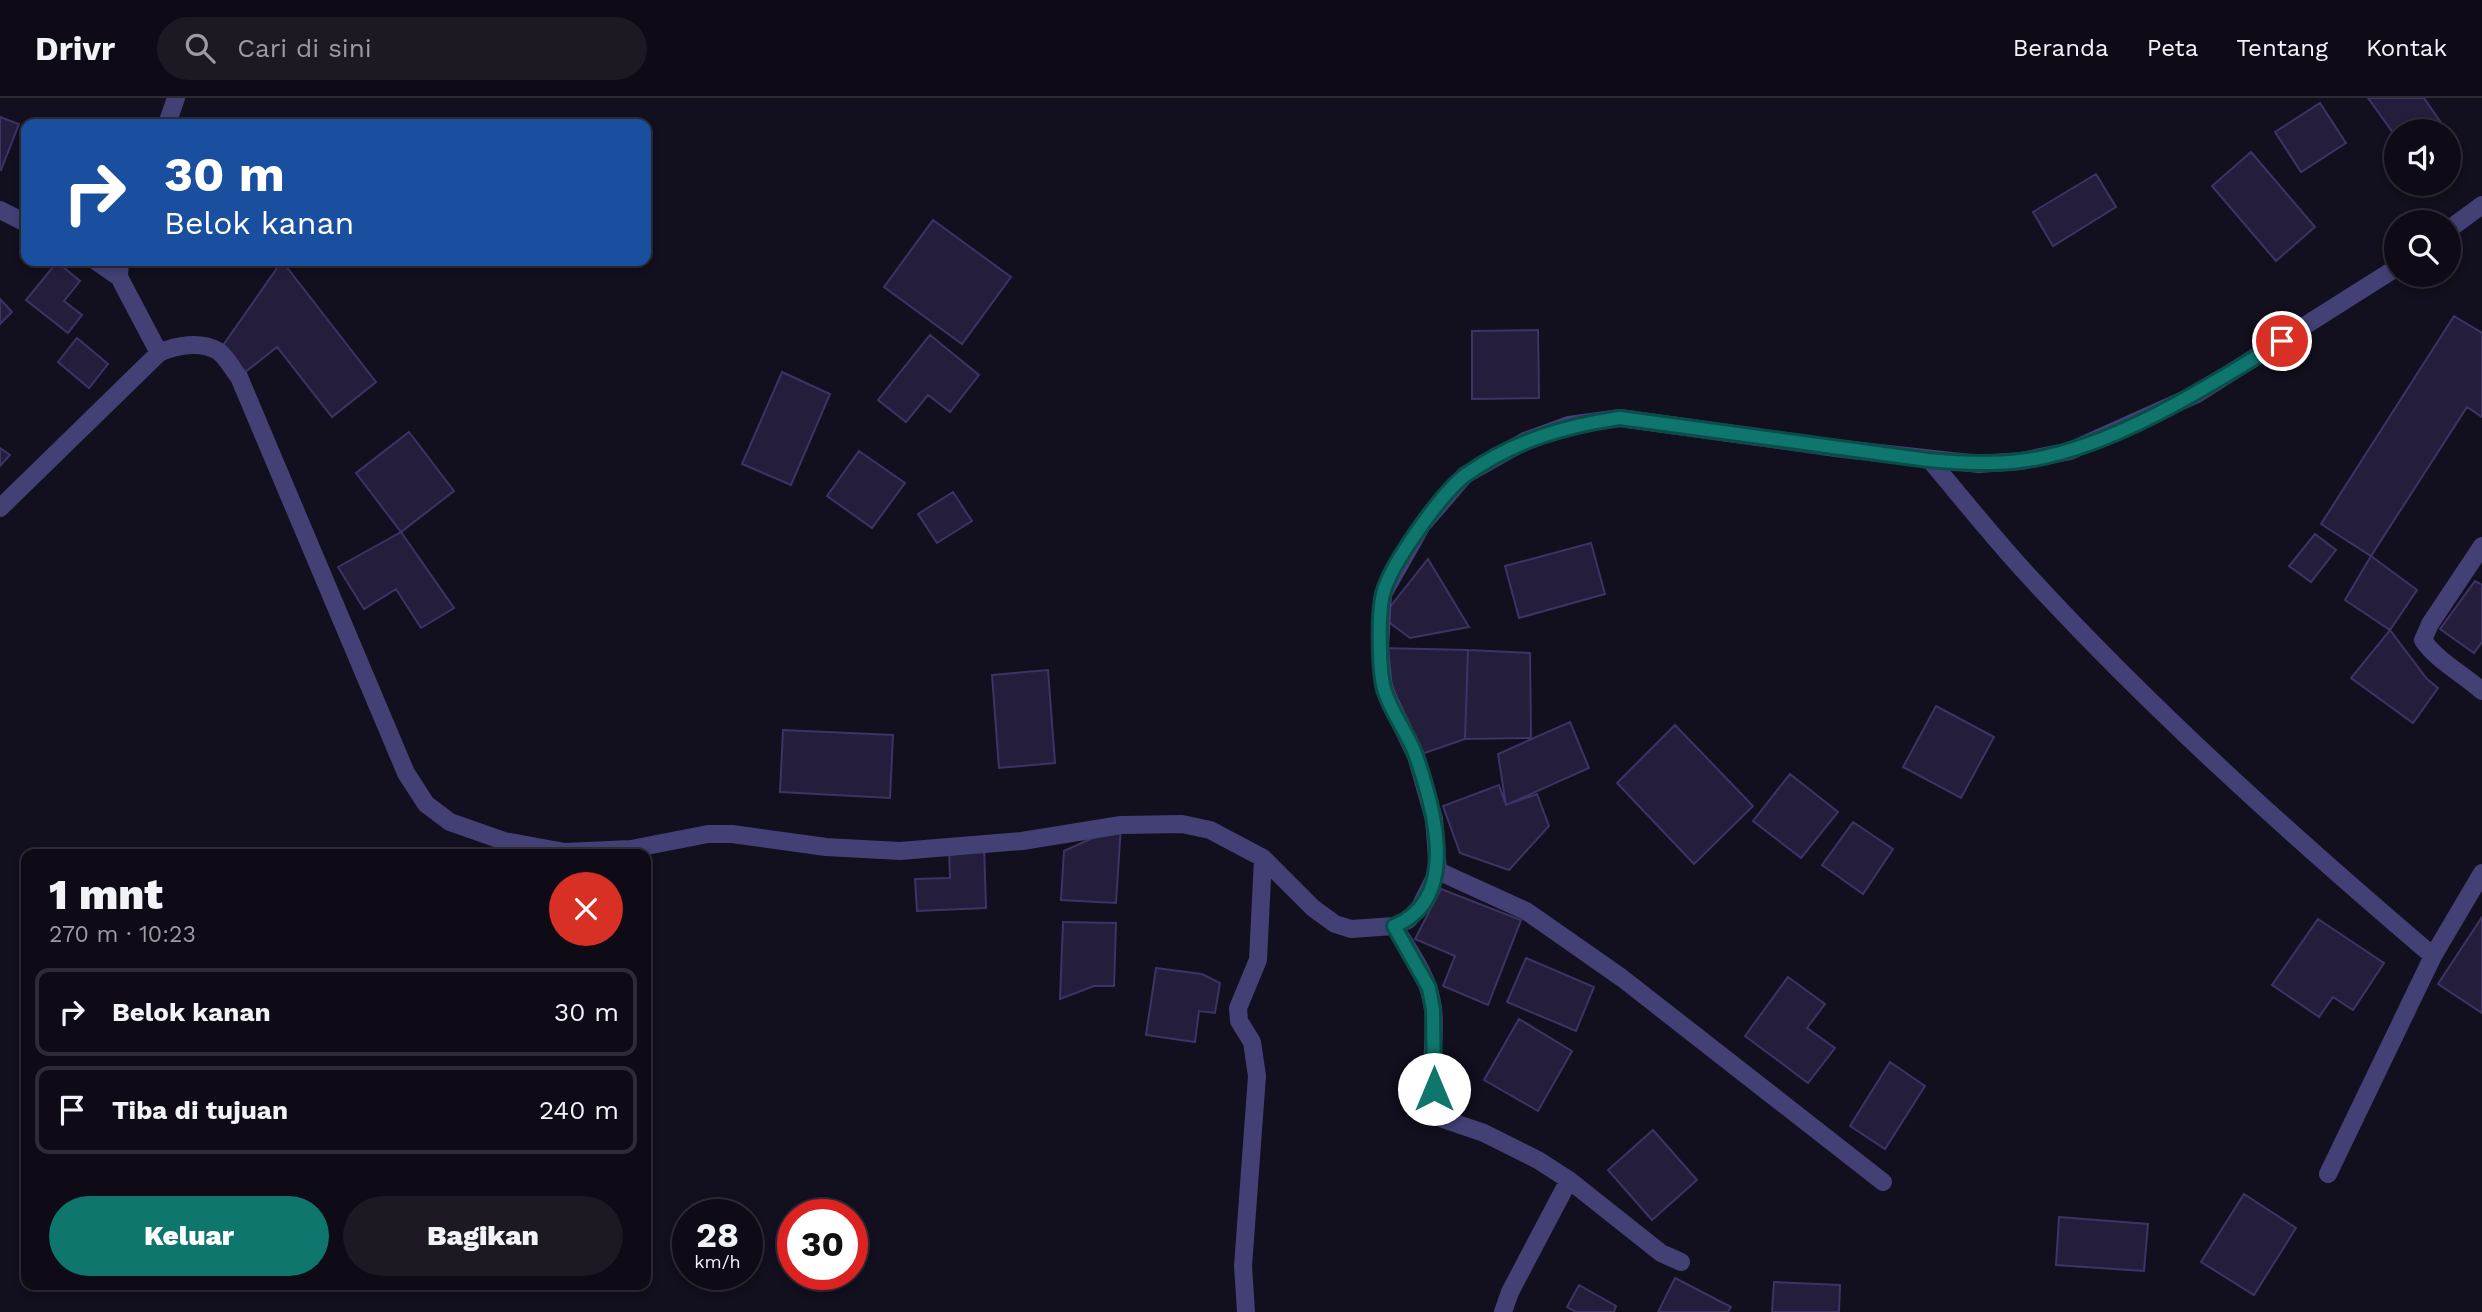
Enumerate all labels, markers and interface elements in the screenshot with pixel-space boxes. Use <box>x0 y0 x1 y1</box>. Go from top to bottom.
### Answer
search box <box>157 17 647 80</box>
text: Drivr <box>35 29 115 68</box>
icon: search <box>181 29 219 67</box>
text: Cari di sini <box>237 33 372 63</box>
text: Beranda <box>2013 34 2109 62</box>
text: Peta <box>2147 34 2198 62</box>
text: Tentang <box>2236 34 2328 62</box>
text: Kontak <box>2366 34 2447 62</box>
map controls <box>2384 119 2461 287</box>
button: sound <box>2384 119 2461 196</box>
text: 30 m <box>164 145 285 203</box>
icon: right <box>49 147 140 238</box>
text: Belok kanan <box>164 204 354 242</box>
button: search <box>2384 210 2461 287</box>
pin <box>2252 311 2312 371</box>
icon: arrive <box>2263 322 2301 360</box>
text: 1 mnt <box>49 870 163 919</box>
button: close <box>549 872 623 946</box>
text: 270 m · 10:23 <box>49 921 196 948</box>
icon: right <box>53 993 91 1031</box>
text: Belok kanan <box>112 997 271 1027</box>
text: 30 m <box>554 997 619 1027</box>
position arrow <box>1397 1052 1471 1126</box>
icon: arrive <box>53 1091 91 1129</box>
text: Tiba di tujuan <box>112 1095 288 1125</box>
text: 240 m <box>539 1095 619 1125</box>
button: Keluar <box>49 1196 329 1276</box>
button: Bagikan <box>343 1196 623 1276</box>
speed limit sign: 30 <box>777 1199 868 1290</box>
text: 28 <box>696 1214 739 1256</box>
text: km/h <box>694 1251 741 1272</box>

